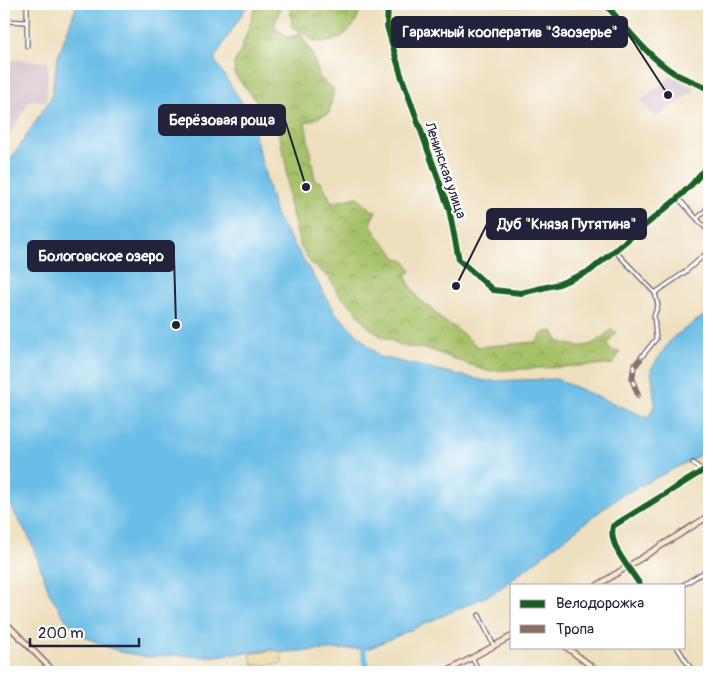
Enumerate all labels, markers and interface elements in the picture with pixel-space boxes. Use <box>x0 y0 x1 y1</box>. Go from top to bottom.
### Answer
callout: Гаражный кооператив "Заозерье" <box>392 17 627 47</box>
text: Гаражный кооператив "Заозерье" <box>402 23 618 42</box>
callout: Берёзовая роща <box>159 105 285 135</box>
text: Берёзовая роща <box>169 111 275 130</box>
street label: Ленинская улица <box>421 119 470 221</box>
callout: Дуб "Князя Путятина" <box>487 209 646 239</box>
text: Дуб "Князя Путятина" <box>497 215 636 234</box>
callout: Бологовское озеро <box>28 241 174 271</box>
text: Бологовское озеро <box>38 247 164 266</box>
legend <box>510 584 686 648</box>
text: Велодорожка <box>556 594 644 613</box>
scale bar <box>30 616 139 648</box>
text: Тропа <box>556 620 594 639</box>
text: 200 m <box>38 624 83 643</box>

